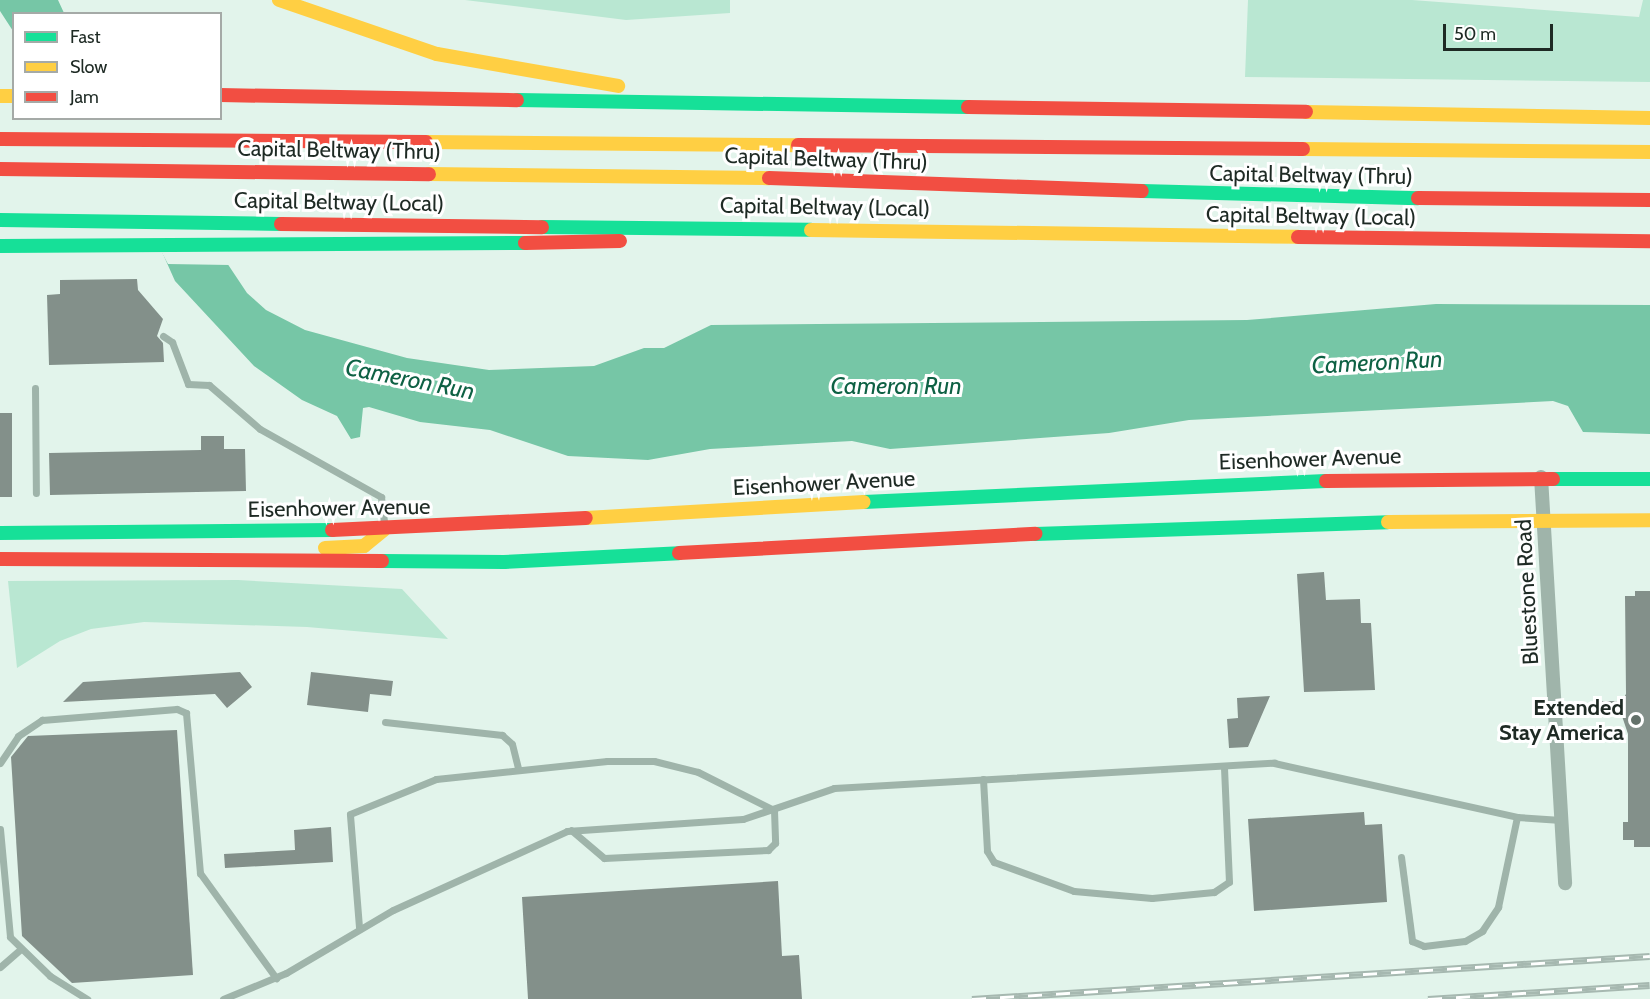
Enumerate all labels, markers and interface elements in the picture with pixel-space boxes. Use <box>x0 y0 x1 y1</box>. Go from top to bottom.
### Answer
legend <box>12 12 222 120</box>
scale bar <box>1446 12 1556 50</box>
text: 50 m <box>1454 23 1496 45</box>
text: Fast <box>70 26 101 48</box>
text: Slow <box>70 56 107 78</box>
text: Jam <box>70 86 99 108</box>
street label: Capital Beltway (Thru) <box>237 135 441 165</box>
street label: Capital Beltway (Thru) <box>724 142 928 176</box>
street label: Capital Beltway (Thru) <box>1209 160 1413 190</box>
street label: Capital Beltway (Local) <box>234 187 444 217</box>
street label: Capital Beltway (Local) <box>720 192 930 222</box>
street label: Capital Beltway (Local) <box>1206 201 1416 231</box>
water label: Cameron Run <box>1311 344 1443 380</box>
water label: Cameron Run <box>343 352 477 406</box>
water label: Cameron Run <box>831 372 961 400</box>
street label: Eisenhower Avenue <box>1218 443 1402 475</box>
street label: Eisenhower Avenue <box>732 465 916 501</box>
street label: Eisenhower Avenue <box>247 493 431 523</box>
street label: Bluestone Road <box>1510 519 1544 665</box>
place label: Extended Stay America <box>1499 694 1624 746</box>
marker: Extended Stay America <box>1629 713 1643 727</box>

